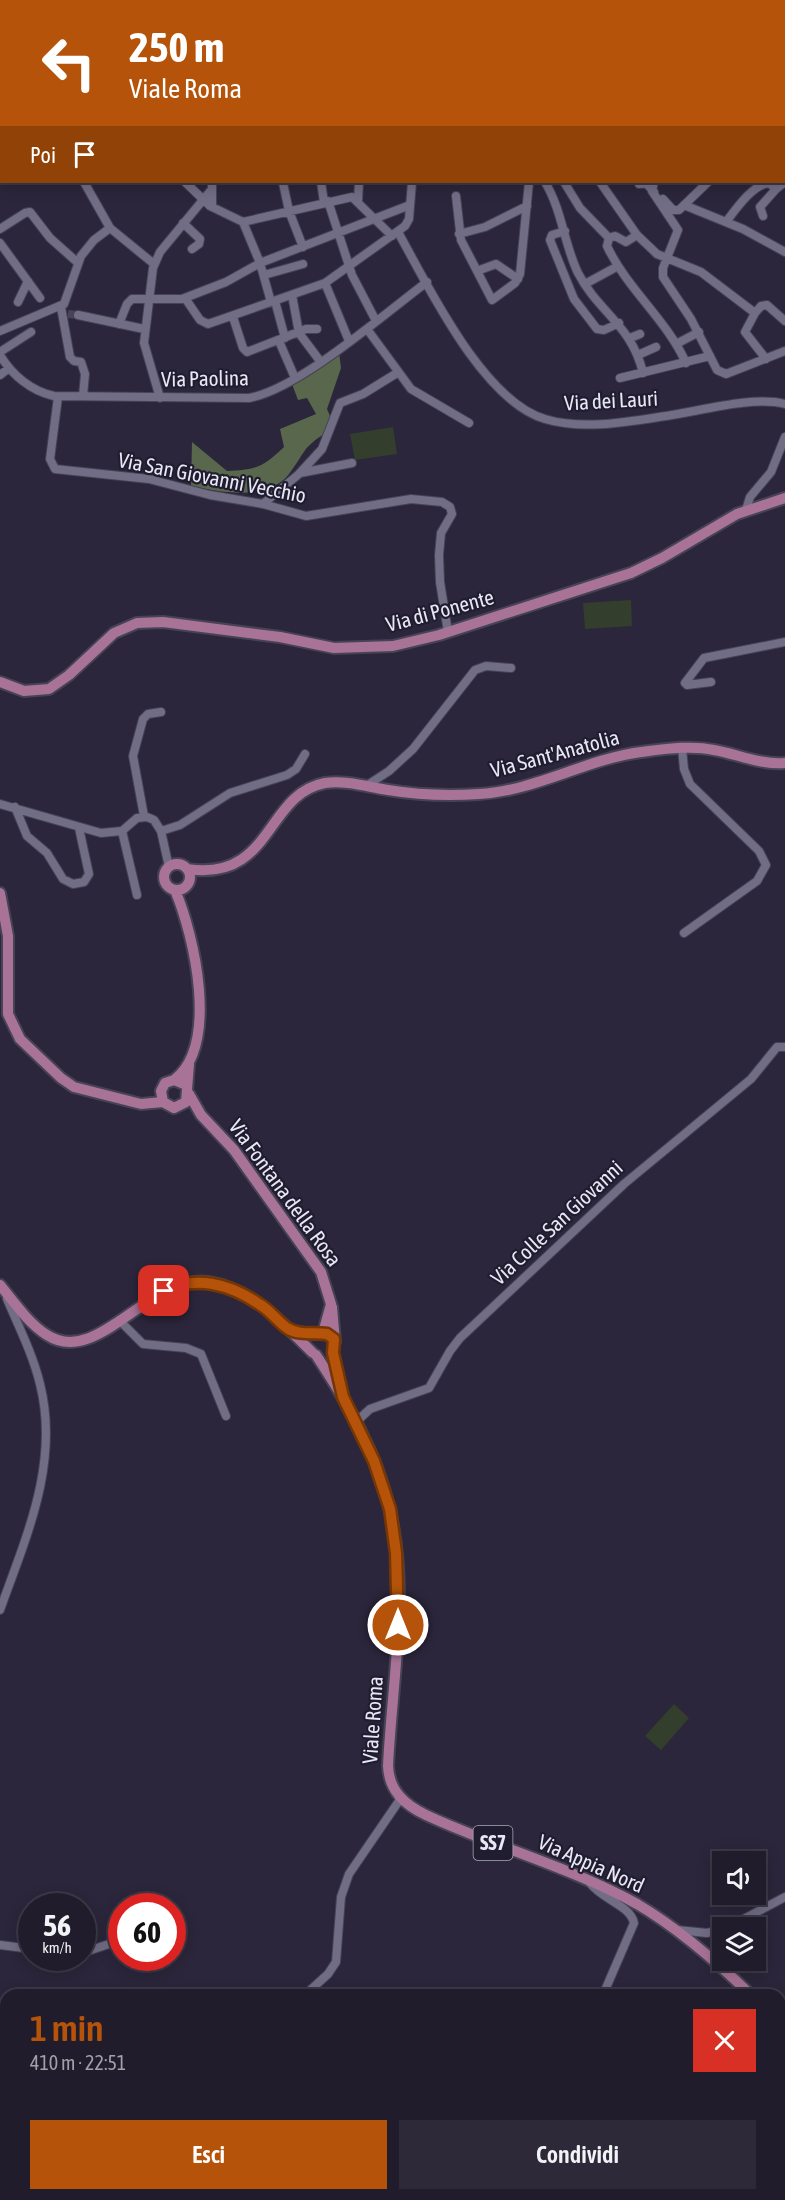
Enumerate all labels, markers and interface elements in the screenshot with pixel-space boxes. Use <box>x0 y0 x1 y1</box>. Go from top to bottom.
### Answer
text: 250 m <box>129 23 224 71</box>
icon: left <box>30 24 108 102</box>
text: Viale Roma <box>129 73 242 104</box>
icon: arrive <box>68 138 101 171</box>
text: Poi <box>30 142 56 168</box>
street label: Via Paolina <box>161 365 249 391</box>
street label: Via dei Lauri <box>563 386 659 414</box>
street label: Via San Giovanni Vecchio <box>116 447 308 507</box>
street label: Via di Ponente <box>383 584 496 636</box>
street label: Via Sant'Anatolia <box>488 724 622 782</box>
street label: Via Fontana della Rosa <box>225 1114 347 1270</box>
street label: Via Colle San Giovanni <box>486 1155 627 1289</box>
pin <box>138 1265 189 1316</box>
icon: arrive <box>147 1274 180 1307</box>
position arrow <box>366 1593 430 1657</box>
street label: Viale Roma <box>357 1675 387 1765</box>
road number: SS7 <box>474 1826 512 1860</box>
street label: Via Appia Nord <box>535 1829 648 1897</box>
map controls <box>712 1851 766 1971</box>
button: sound <box>712 1851 766 1905</box>
speed limit sign: 60 <box>108 1893 186 1971</box>
text: 56 <box>43 1908 71 1942</box>
button: layers <box>712 1917 766 1971</box>
text: km/h <box>42 1939 72 1956</box>
text: 1 min <box>30 2007 104 2049</box>
button: close <box>693 2009 756 2072</box>
text: 410 m · 22:51 <box>30 2051 126 2074</box>
button: Esci <box>30 2120 387 2189</box>
button: Condividi <box>399 2120 756 2189</box>

